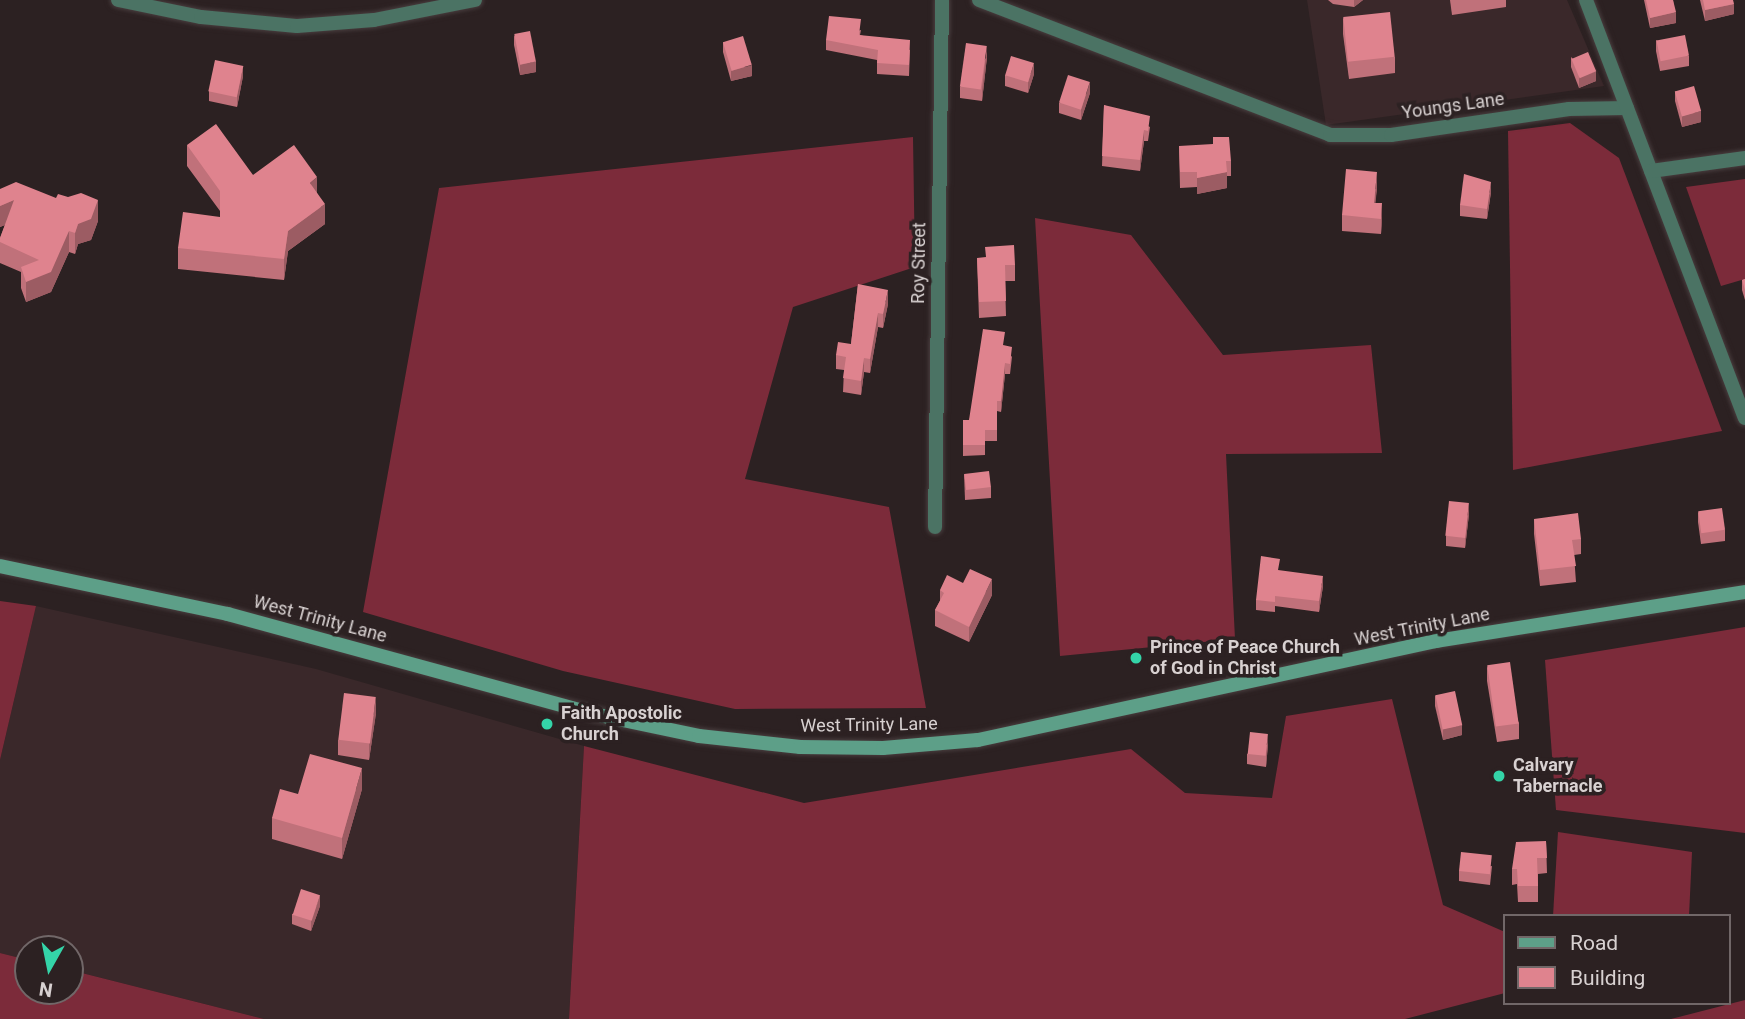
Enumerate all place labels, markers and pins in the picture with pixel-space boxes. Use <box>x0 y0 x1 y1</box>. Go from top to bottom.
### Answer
place label: Prince of Peace Church of God in Christ <box>1150 637 1340 680</box>
marker: Prince of Peace Church of God in Christ <box>1128 650 1144 666</box>
place label: Faith Apostolic Church <box>561 703 682 746</box>
marker: Faith Apostolic Church <box>539 716 555 732</box>
place label: Calvary Tabernacle <box>1513 755 1602 798</box>
marker: Calvary Tabernacle <box>1491 768 1507 784</box>

